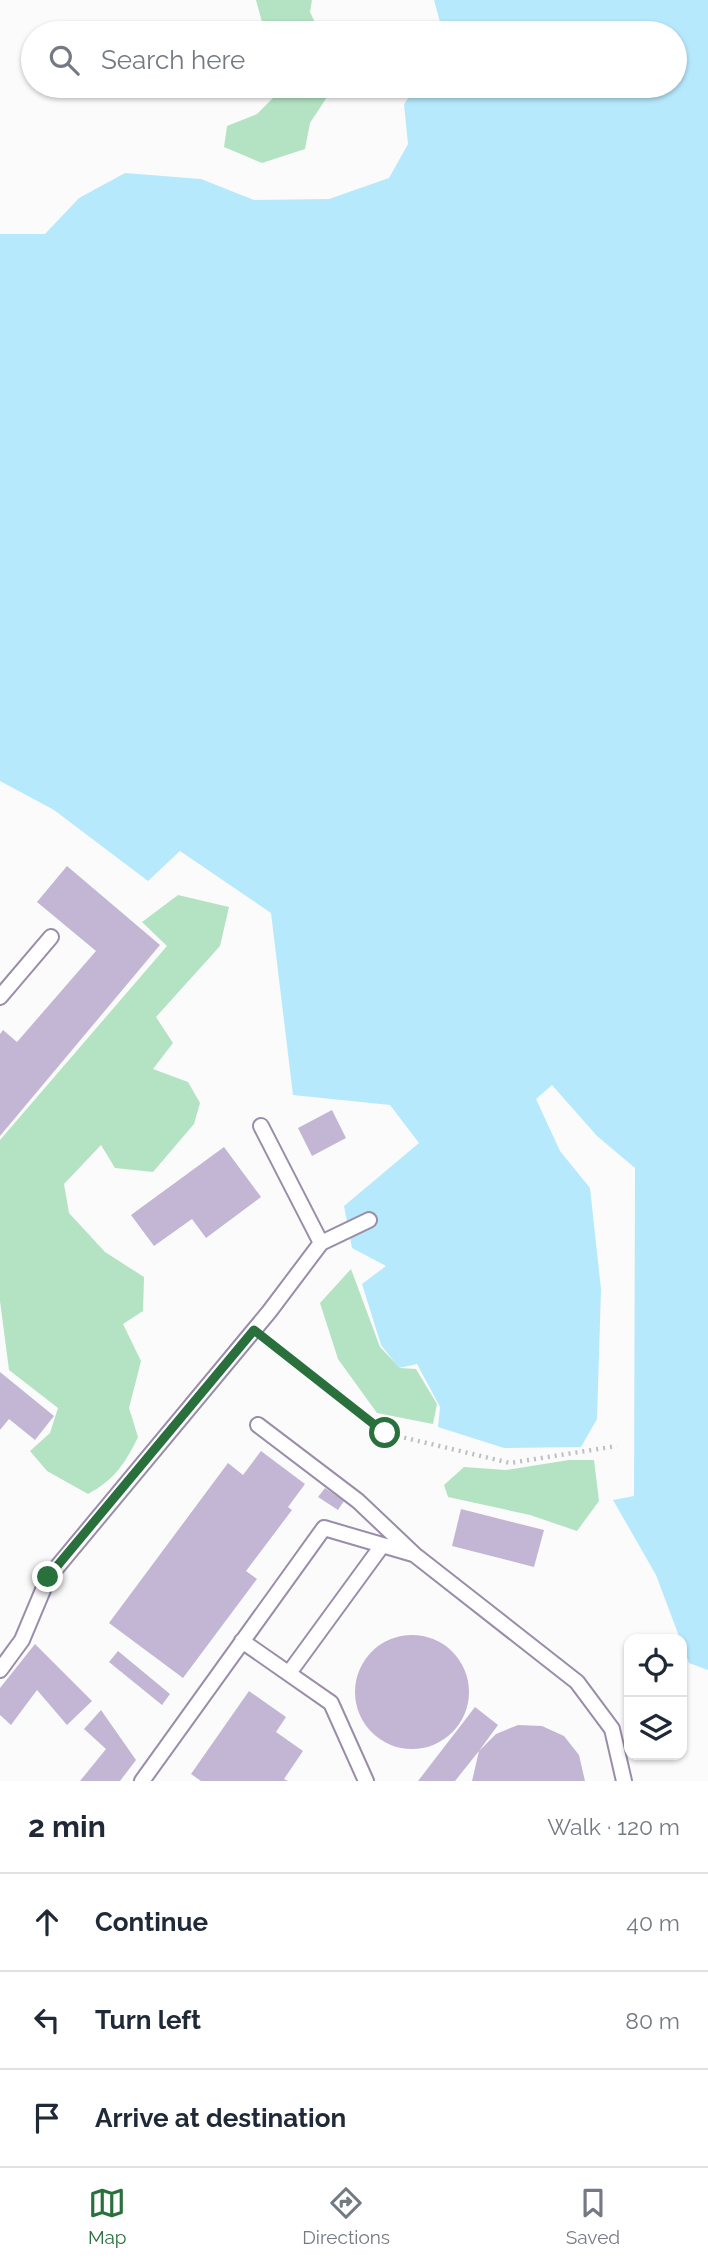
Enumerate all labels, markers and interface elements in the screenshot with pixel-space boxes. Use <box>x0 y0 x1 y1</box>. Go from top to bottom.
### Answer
search box <box>21 21 687 98</box>
icon: search <box>45 41 83 79</box>
text: Search here <box>101 45 245 75</box>
route start <box>369 1417 400 1448</box>
route end <box>32 1561 63 1592</box>
map controls <box>624 1634 687 1760</box>
button: locate <box>624 1634 687 1697</box>
button: layers <box>624 1697 687 1760</box>
text: 2 min <box>28 1809 106 1844</box>
text: Walk · 120 m <box>547 1813 680 1840</box>
icon: ahead <box>28 1903 66 1941</box>
text: Continue <box>95 1907 208 1937</box>
text: 40 m <box>626 1909 680 1936</box>
icon: left <box>28 2001 66 2039</box>
text: Turn left <box>95 2005 201 2035</box>
text: 80 m <box>625 2007 680 2034</box>
icon: arrive <box>28 2099 66 2137</box>
text: Arrive at destination <box>95 2103 346 2133</box>
tab: Map <box>88 2184 127 2248</box>
tab: Directions <box>302 2184 390 2248</box>
tab: Saved <box>566 2184 620 2248</box>

